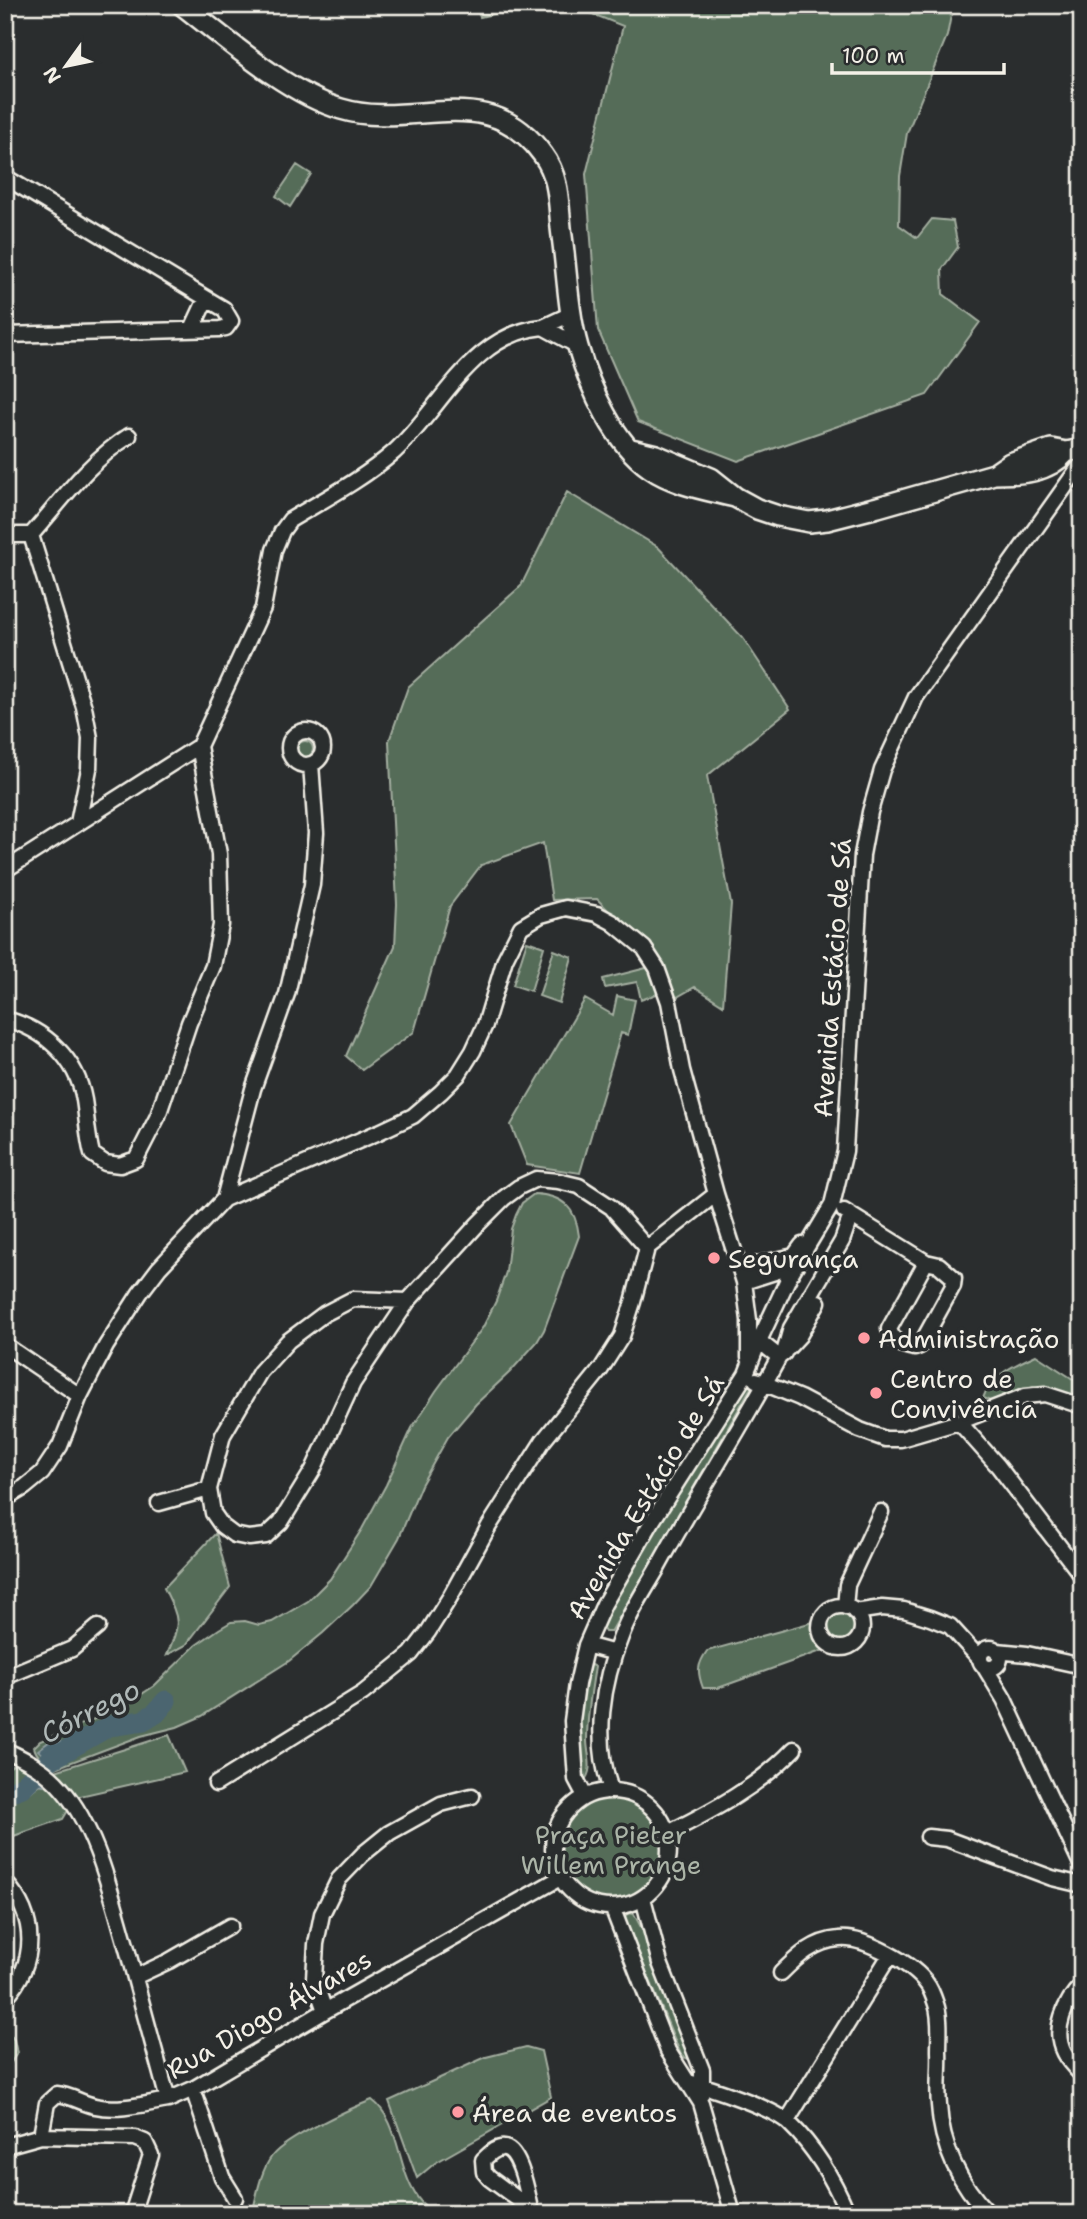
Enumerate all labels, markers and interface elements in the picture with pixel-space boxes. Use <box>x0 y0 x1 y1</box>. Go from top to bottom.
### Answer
north arrow <box>32 32 102 102</box>
scale bar <box>832 32 1003 76</box>
text: 100 m <box>842 42 905 70</box>
text: N <box>38 62 67 88</box>
street label: Avenida Estácio de Sá <box>805 837 859 1119</box>
place label: Segurança <box>728 1241 858 1276</box>
marker: Segurança <box>706 1250 722 1266</box>
place label: Administração <box>878 1321 1059 1356</box>
marker: Administração <box>856 1330 872 1346</box>
place label: Centro de Convivência <box>890 1361 1037 1426</box>
street label: Avenida Estácio de Sá <box>558 1368 732 1626</box>
marker: Centro de Convivência <box>868 1385 884 1401</box>
water label: Córrego <box>34 1670 146 1752</box>
park label: Praça Pieter Willem Prange <box>521 1817 701 1882</box>
street label: Rua Diogo Álvares <box>160 1941 378 2087</box>
place label: Área de eventos <box>472 2095 677 2130</box>
marker: Área de eventos <box>450 2104 466 2120</box>

